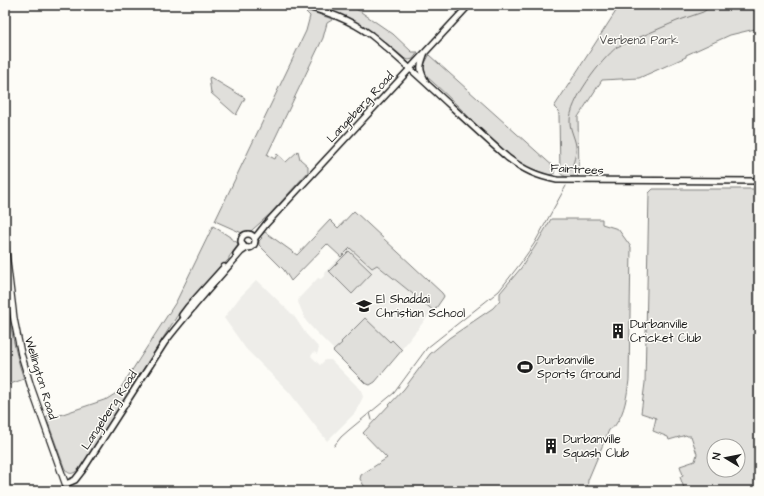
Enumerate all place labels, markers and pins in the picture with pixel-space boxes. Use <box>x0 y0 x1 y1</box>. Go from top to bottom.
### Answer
place label: El Shaddai Christian School <box>376 291 465 322</box>
school or university icon: El Shaddai Christian School <box>355 297 373 315</box>
place label: Durbanville Cricket Club <box>630 316 702 347</box>
building icon: Durbanville Cricket Club <box>609 322 627 340</box>
place label: Durbanville Sports Ground <box>537 352 620 383</box>
sports icon: Durbanville Sports Ground <box>516 358 534 376</box>
place label: Durbanville Squash Club <box>563 431 629 462</box>
building icon: Durbanville Squash Club <box>542 437 560 455</box>

